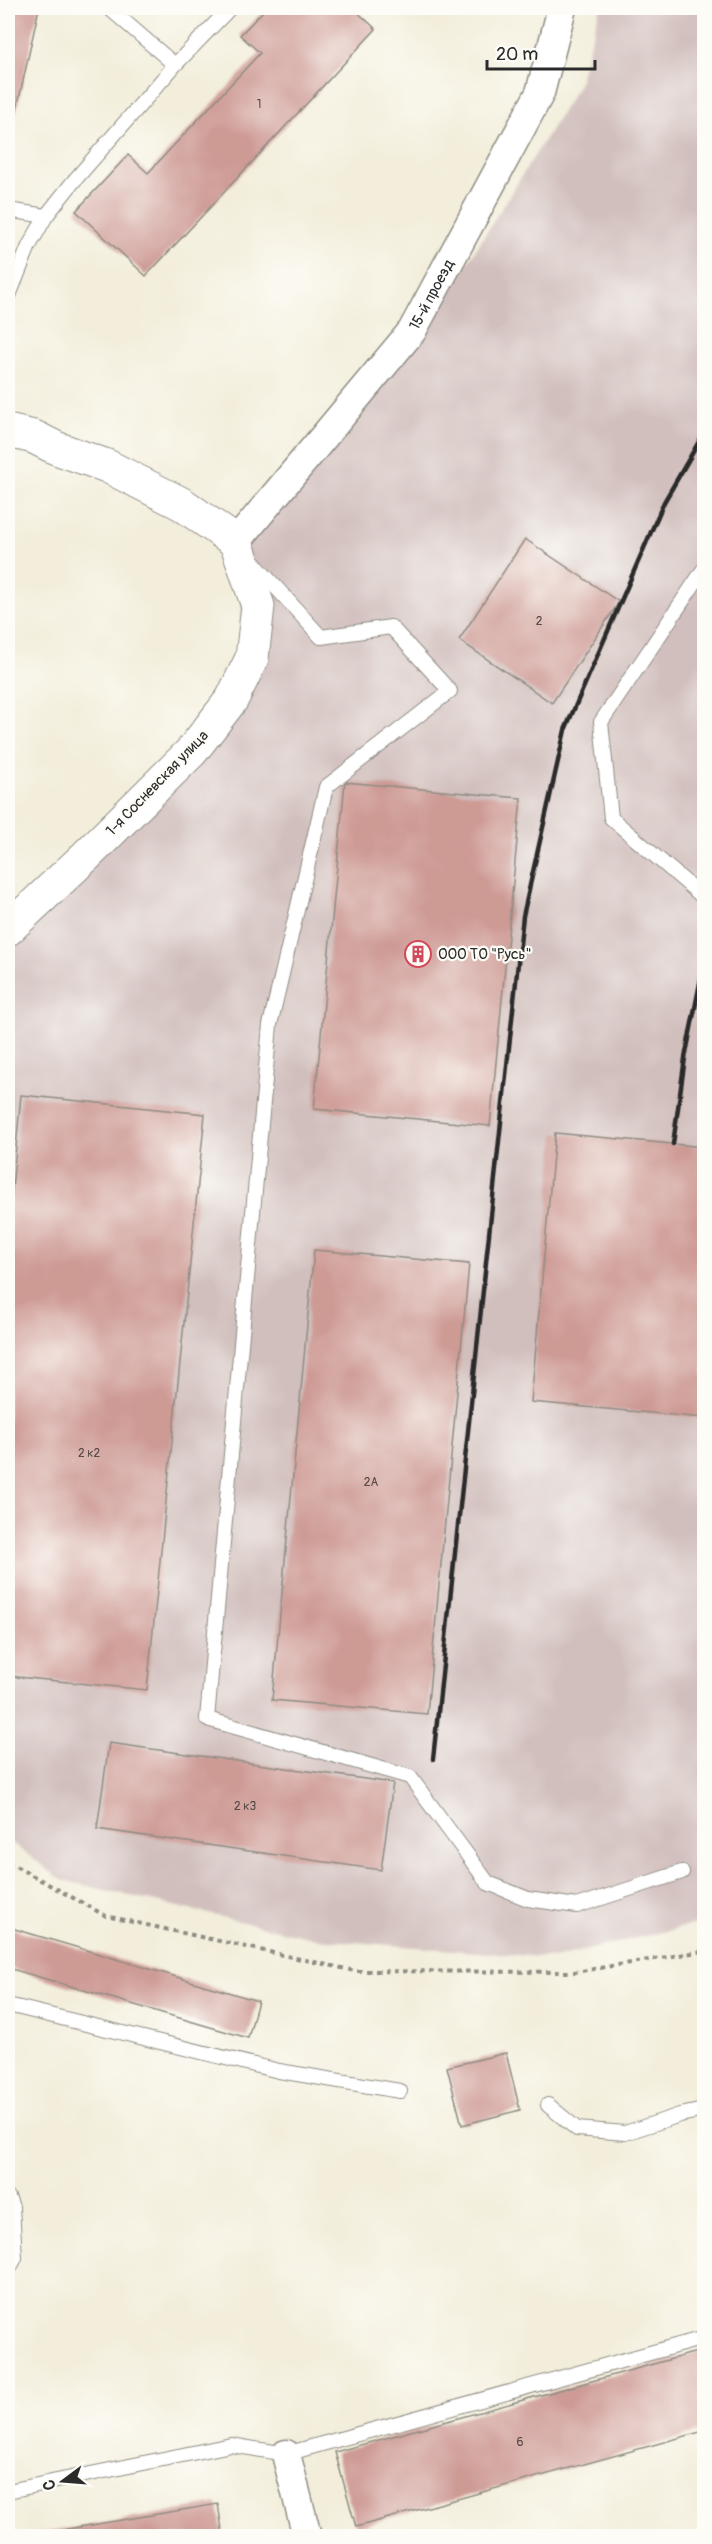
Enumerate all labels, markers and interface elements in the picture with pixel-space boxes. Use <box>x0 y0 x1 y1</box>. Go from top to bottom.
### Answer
scale bar <box>487 33 595 71</box>
text: 20 m <box>496 43 538 66</box>
house number: 1 <box>257 97 261 112</box>
street label: 15-й проезд <box>405 256 459 333</box>
house number: 2 <box>536 614 543 629</box>
street label: 1-я Сосневская улица <box>102 726 213 840</box>
building icon: ООО ТО "Русь" <box>403 939 433 969</box>
place label: ООО ТО "Русь" <box>438 945 532 964</box>
house number: 2 к2 <box>78 1446 100 1461</box>
house number: 2А <box>364 1475 378 1490</box>
house number: 2 к3 <box>234 1799 256 1814</box>
house number: 6 <box>517 2435 524 2450</box>
north arrow <box>33 2451 93 2511</box>
text: С <box>39 2477 61 2492</box>

